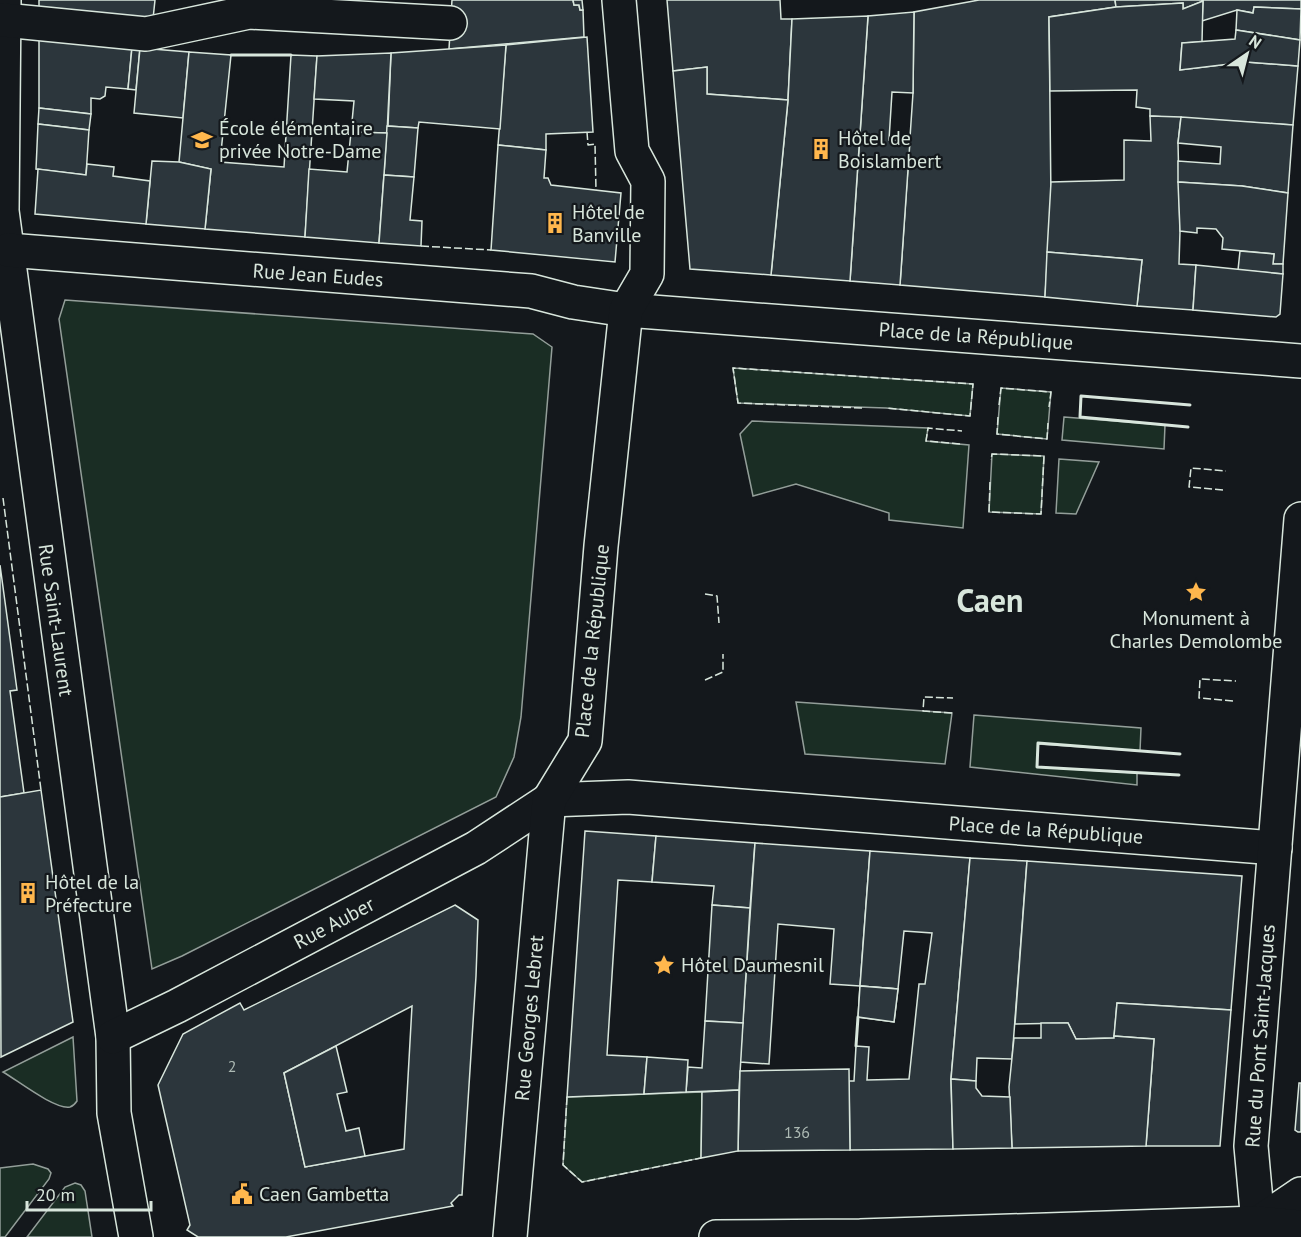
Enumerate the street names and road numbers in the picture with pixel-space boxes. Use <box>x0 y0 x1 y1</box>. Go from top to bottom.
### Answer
street label: Rue Jean Eudes <box>252 257 384 293</box>
street label: Place de la République <box>878 316 1074 356</box>
street label: Rue Saint-Laurent <box>32 542 80 698</box>
street label: Place de la République <box>569 543 615 739</box>
street label: Place de la République <box>948 810 1144 850</box>
street label: Rue Auber <box>289 891 379 955</box>
street label: Rue du Pont Saint-Jacques <box>1239 924 1281 1148</box>
street label: Rue Georges Lebret <box>509 934 549 1102</box>

